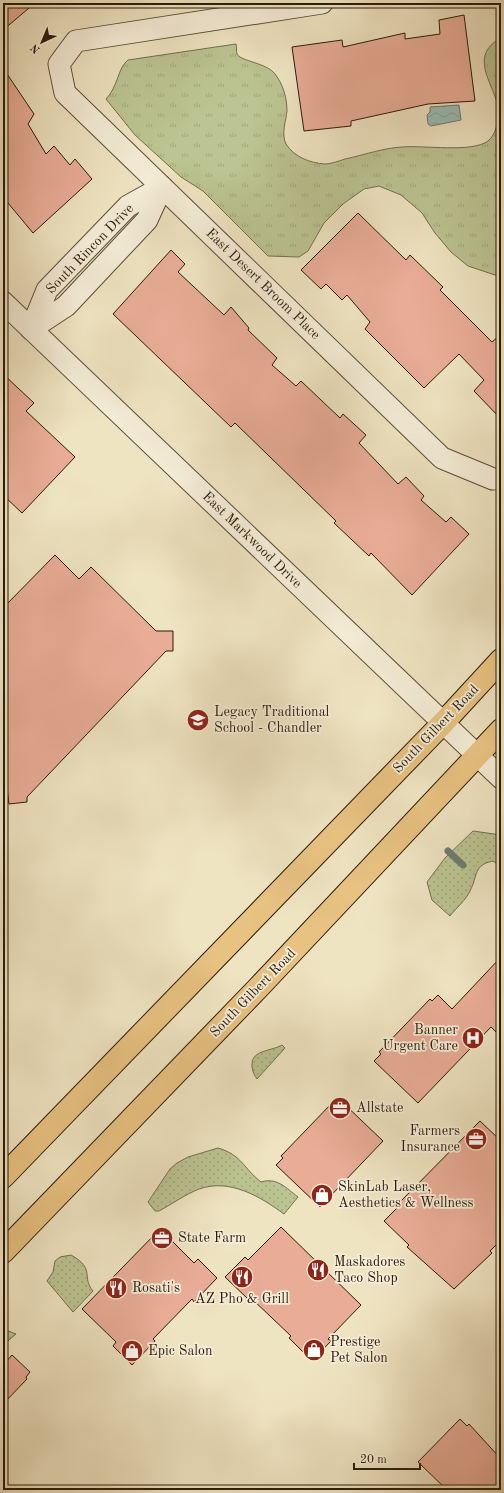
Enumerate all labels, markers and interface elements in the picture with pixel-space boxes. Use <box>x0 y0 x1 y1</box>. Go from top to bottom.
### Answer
north arrow <box>22 22 62 62</box>
text: N <box>29 41 43 55</box>
street label: South Rincon Drive <box>44 201 136 297</box>
street label: East Desert Broom Place <box>203 226 323 342</box>
street label: East Markwood Drive <box>200 489 304 591</box>
street label: South Gilbert Road <box>390 682 482 776</box>
place label: Legacy Traditional School - Chandler <box>214 705 330 735</box>
school or university icon: Legacy Traditional School - Chandler <box>185 707 211 733</box>
street label: South Gilbert Road <box>207 946 299 1040</box>
place label: Banner Urgent Care <box>382 1023 458 1053</box>
hospital icon: Banner Urgent Care <box>460 1025 486 1051</box>
office icon: Allstate <box>327 1095 353 1121</box>
place label: Allstate <box>356 1101 404 1115</box>
place label: Farmers Insurance <box>401 1124 460 1154</box>
office icon: Farmers Insurance <box>463 1126 489 1152</box>
place label: SkinLab Laser, Aesthetics & Wellness <box>338 1180 474 1210</box>
shop icon: SkinLab Laser, Aesthetics & Wellness <box>309 1182 335 1208</box>
office icon: State Farm <box>149 1225 175 1251</box>
place label: State Farm <box>178 1231 246 1245</box>
place label: Maskadores Taco Shop <box>334 1255 405 1285</box>
restaurant icon: Maskadores Taco Shop <box>305 1257 331 1283</box>
restaurant icon: AZ Pho & Grill <box>229 1264 255 1290</box>
restaurant icon: Rosati's <box>103 1275 129 1301</box>
place label: Rosati's <box>132 1281 180 1295</box>
place label: AZ Pho & Grill <box>195 1292 289 1306</box>
place label: Prestige Pet Salon <box>330 1335 388 1365</box>
shop icon: Prestige Pet Salon <box>301 1337 327 1363</box>
shop icon: Epic Salon <box>119 1338 145 1364</box>
place label: Epic Salon <box>148 1344 213 1358</box>
scale bar <box>354 1445 420 1471</box>
text: 20 m <box>360 1454 387 1466</box>

